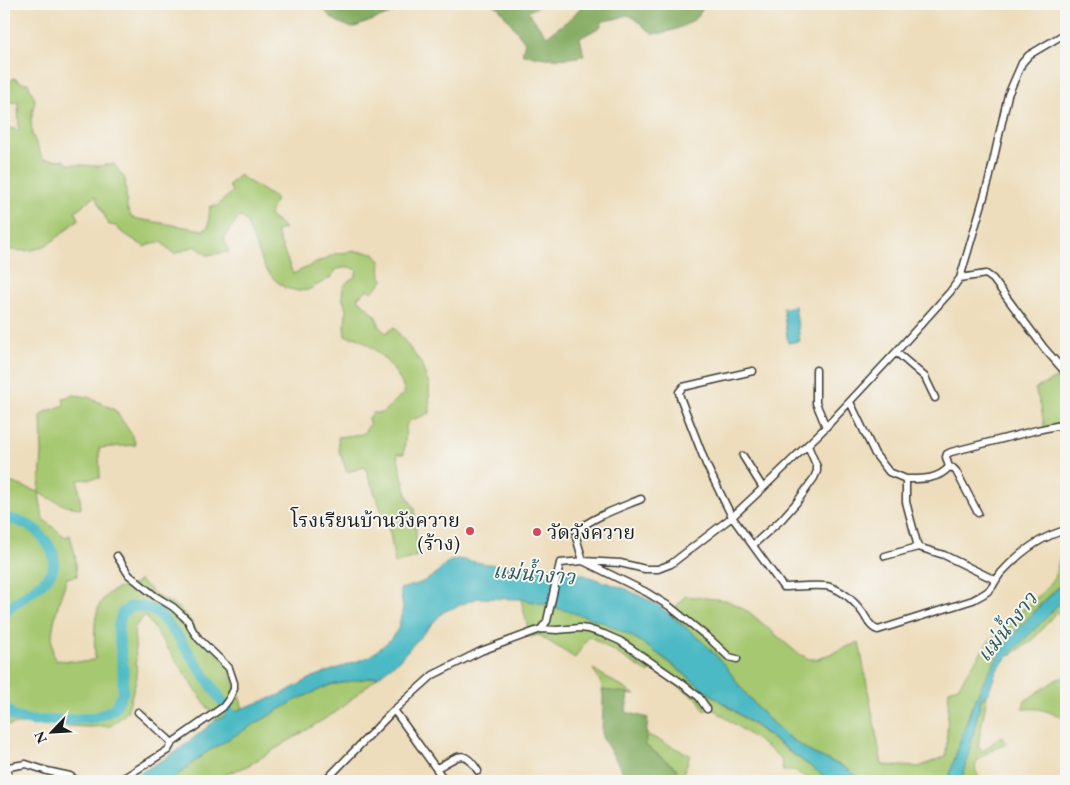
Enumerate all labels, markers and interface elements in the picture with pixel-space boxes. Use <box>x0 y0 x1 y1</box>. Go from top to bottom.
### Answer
place label: โรงเรียนบ้านวังควาย (ร้าง) <box>290 506 460 556</box>
place label: วัดวังควาย <box>547 519 635 545</box>
marker: โรงเรียนบ้านวังควาย (ร้าง) <box>464 525 476 537</box>
marker: วัดวังควาย <box>531 526 543 538</box>
water label: แม่น้ำงาว <box>492 554 578 591</box>
water label: แม่น้ำงาว <box>969 584 1044 667</box>
north arrow <box>28 708 78 758</box>
text: N <box>29 728 51 746</box>

